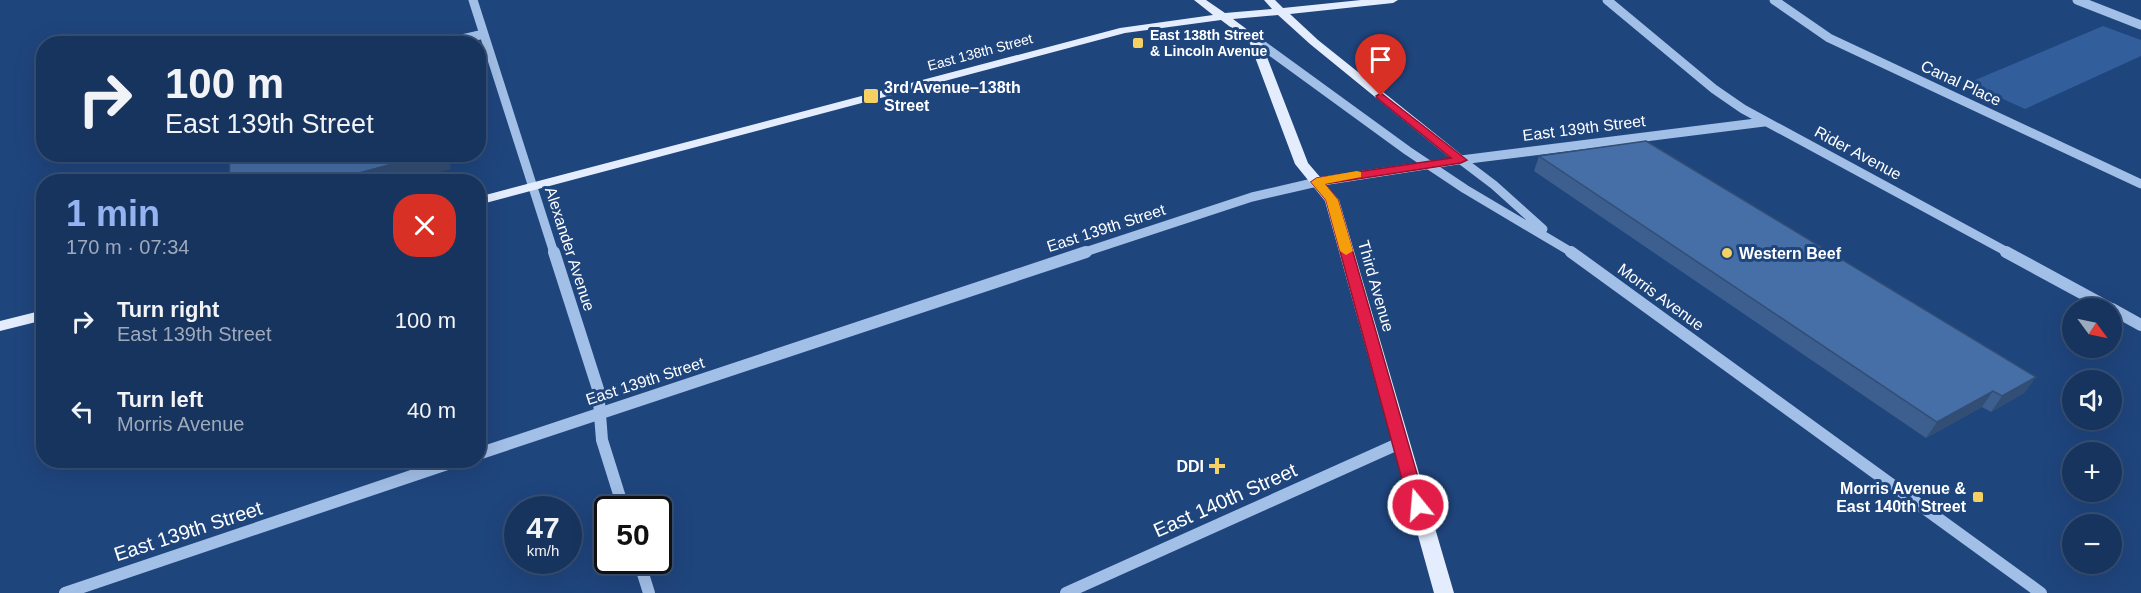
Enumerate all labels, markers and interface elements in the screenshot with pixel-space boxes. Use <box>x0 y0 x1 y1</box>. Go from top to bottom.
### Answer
place label: East 138th Street & Lincoln Avenue <box>1150 27 1267 59</box>
street label: East 138th Street <box>926 30 1034 74</box>
pin <box>1355 34 1406 96</box>
marker: East 138th Street & Lincoln Avenue <box>1131 36 1145 50</box>
icon: arrive <box>1364 43 1397 76</box>
street label: Canal Place <box>1918 57 2004 109</box>
icon: right <box>66 60 144 138</box>
text: 100 m <box>165 60 284 107</box>
place label: 3rd Avenue–138th Street <box>884 79 1021 114</box>
marker: 3rd Avenue–138th Street <box>862 87 880 105</box>
text: East 139th Street <box>165 109 374 139</box>
street label: East 139th Street <box>1522 112 1647 144</box>
street label: Rider Avenue <box>1812 123 1904 183</box>
street label: Alexander Avenue <box>542 185 598 313</box>
text: 1 min <box>66 193 160 234</box>
button: close <box>393 194 456 257</box>
street label: East 139th Street <box>1045 201 1168 255</box>
text: 170 m · 07:34 <box>66 236 189 258</box>
street label: Third Avenue <box>1355 238 1397 334</box>
place label: Western Beef <box>1739 245 1842 262</box>
marker: Western Beef <box>1720 246 1734 260</box>
street label: Morris Avenue <box>1615 260 1707 334</box>
text: Turn right <box>117 297 219 322</box>
north arrow <box>2062 298 2122 358</box>
map controls <box>2062 298 2122 574</box>
icon: right <box>66 305 99 338</box>
text: 100 m <box>395 308 456 333</box>
text: East 139th Street <box>117 323 272 345</box>
street label: East 139th Street <box>584 354 707 408</box>
button: sound <box>2062 370 2122 430</box>
text: Turn left <box>117 387 203 412</box>
icon: left <box>66 395 99 428</box>
text: 40 m <box>407 398 456 423</box>
text: Morris Avenue <box>117 413 244 435</box>
button: + <box>2062 442 2122 502</box>
marker: DDI <box>1208 457 1226 475</box>
street label: East 140th Street <box>1150 458 1300 541</box>
place label: DDI <box>1176 458 1204 475</box>
position arrow <box>1386 473 1450 537</box>
place label: Morris Avenue & East 140th Street <box>1836 480 1967 515</box>
marker: Morris Avenue & East 140th Street <box>1971 490 1985 504</box>
speed limit sign: 50 <box>594 496 672 574</box>
street label: East 139th Street <box>111 497 265 565</box>
text: 47 <box>526 511 560 544</box>
button: − <box>2062 514 2122 574</box>
text: km/h <box>527 542 559 559</box>

